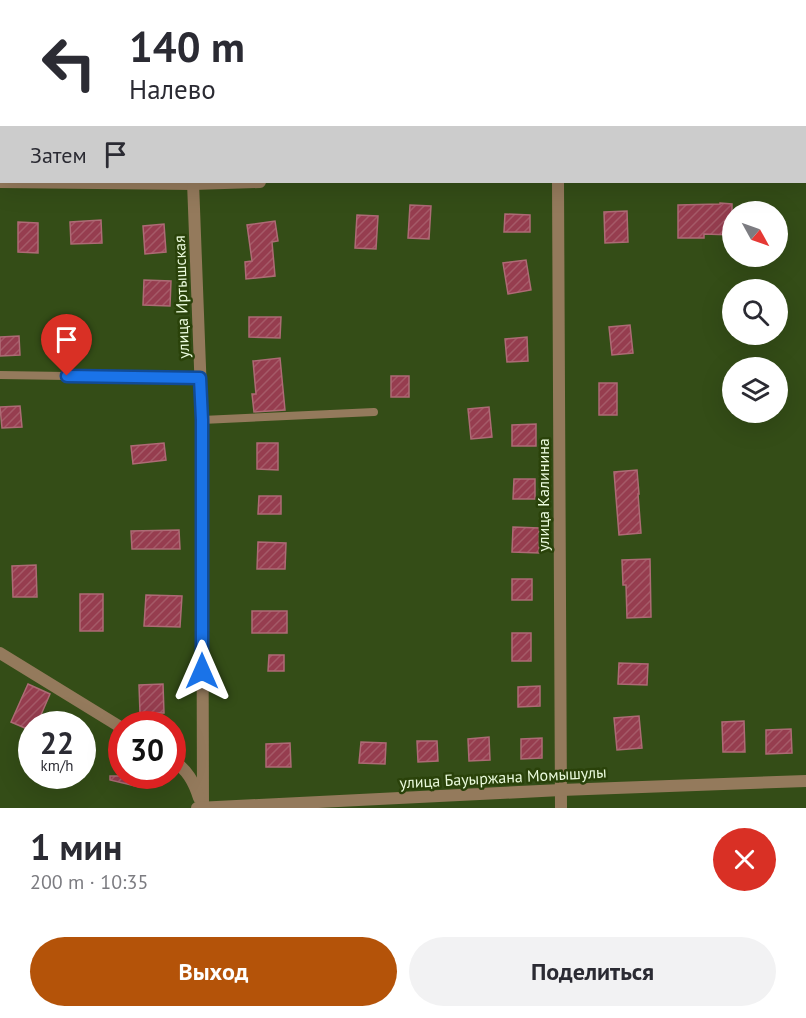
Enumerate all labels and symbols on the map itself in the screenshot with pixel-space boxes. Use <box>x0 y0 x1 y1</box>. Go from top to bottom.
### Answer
north arrow <box>722 201 788 267</box>
street label: улица Иртышская <box>169 235 193 359</box>
pin <box>41 314 92 376</box>
street label: улица Калинина <box>533 438 553 552</box>
position arrow <box>170 639 234 703</box>
speed limit sign: 30 <box>108 711 186 789</box>
street label: улица Бауыржана Момышулы <box>399 762 607 792</box>

